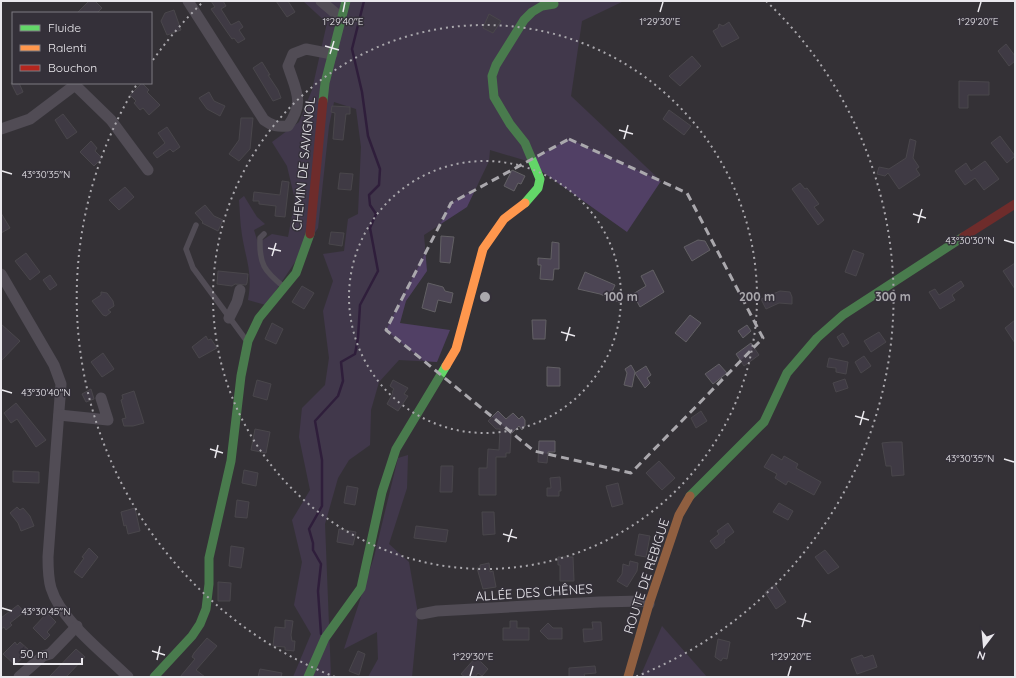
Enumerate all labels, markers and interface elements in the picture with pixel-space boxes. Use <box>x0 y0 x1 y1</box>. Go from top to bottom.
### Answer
legend <box>12 12 152 84</box>
text: 1°29'40"E <box>323 15 364 28</box>
text: 1°29'30"E <box>640 15 681 28</box>
text: 1°29'20"E <box>957 15 999 28</box>
text: Fluide <box>48 20 81 35</box>
text: Ralenti <box>48 40 86 55</box>
text: Bouchon <box>48 60 97 75</box>
street label: CHEMIN DE SAVIGNOL <box>288 96 318 232</box>
text: 43°30'35"N <box>22 168 70 181</box>
text: 43°30'30"N <box>945 234 995 247</box>
text: 100 m <box>604 289 638 304</box>
text: 200 m <box>739 289 775 304</box>
text: 300 m <box>875 289 911 304</box>
centre of rings <box>478 290 492 304</box>
text: 43°30'40"N <box>21 386 71 399</box>
text: 43°30'35"N <box>946 452 994 465</box>
street label: ROUTE DE REBIGUE <box>620 516 672 636</box>
street label: ALLÉE DES CHÊNES <box>475 580 593 604</box>
text: 43°30'45"N <box>22 605 70 618</box>
north arrow <box>964 626 1004 666</box>
scale bar <box>14 640 82 666</box>
text: 50 m <box>20 646 48 661</box>
text: N <box>975 648 987 663</box>
text: 1°29'30"E <box>453 650 494 663</box>
text: 1°29'20"E <box>770 650 812 663</box>

